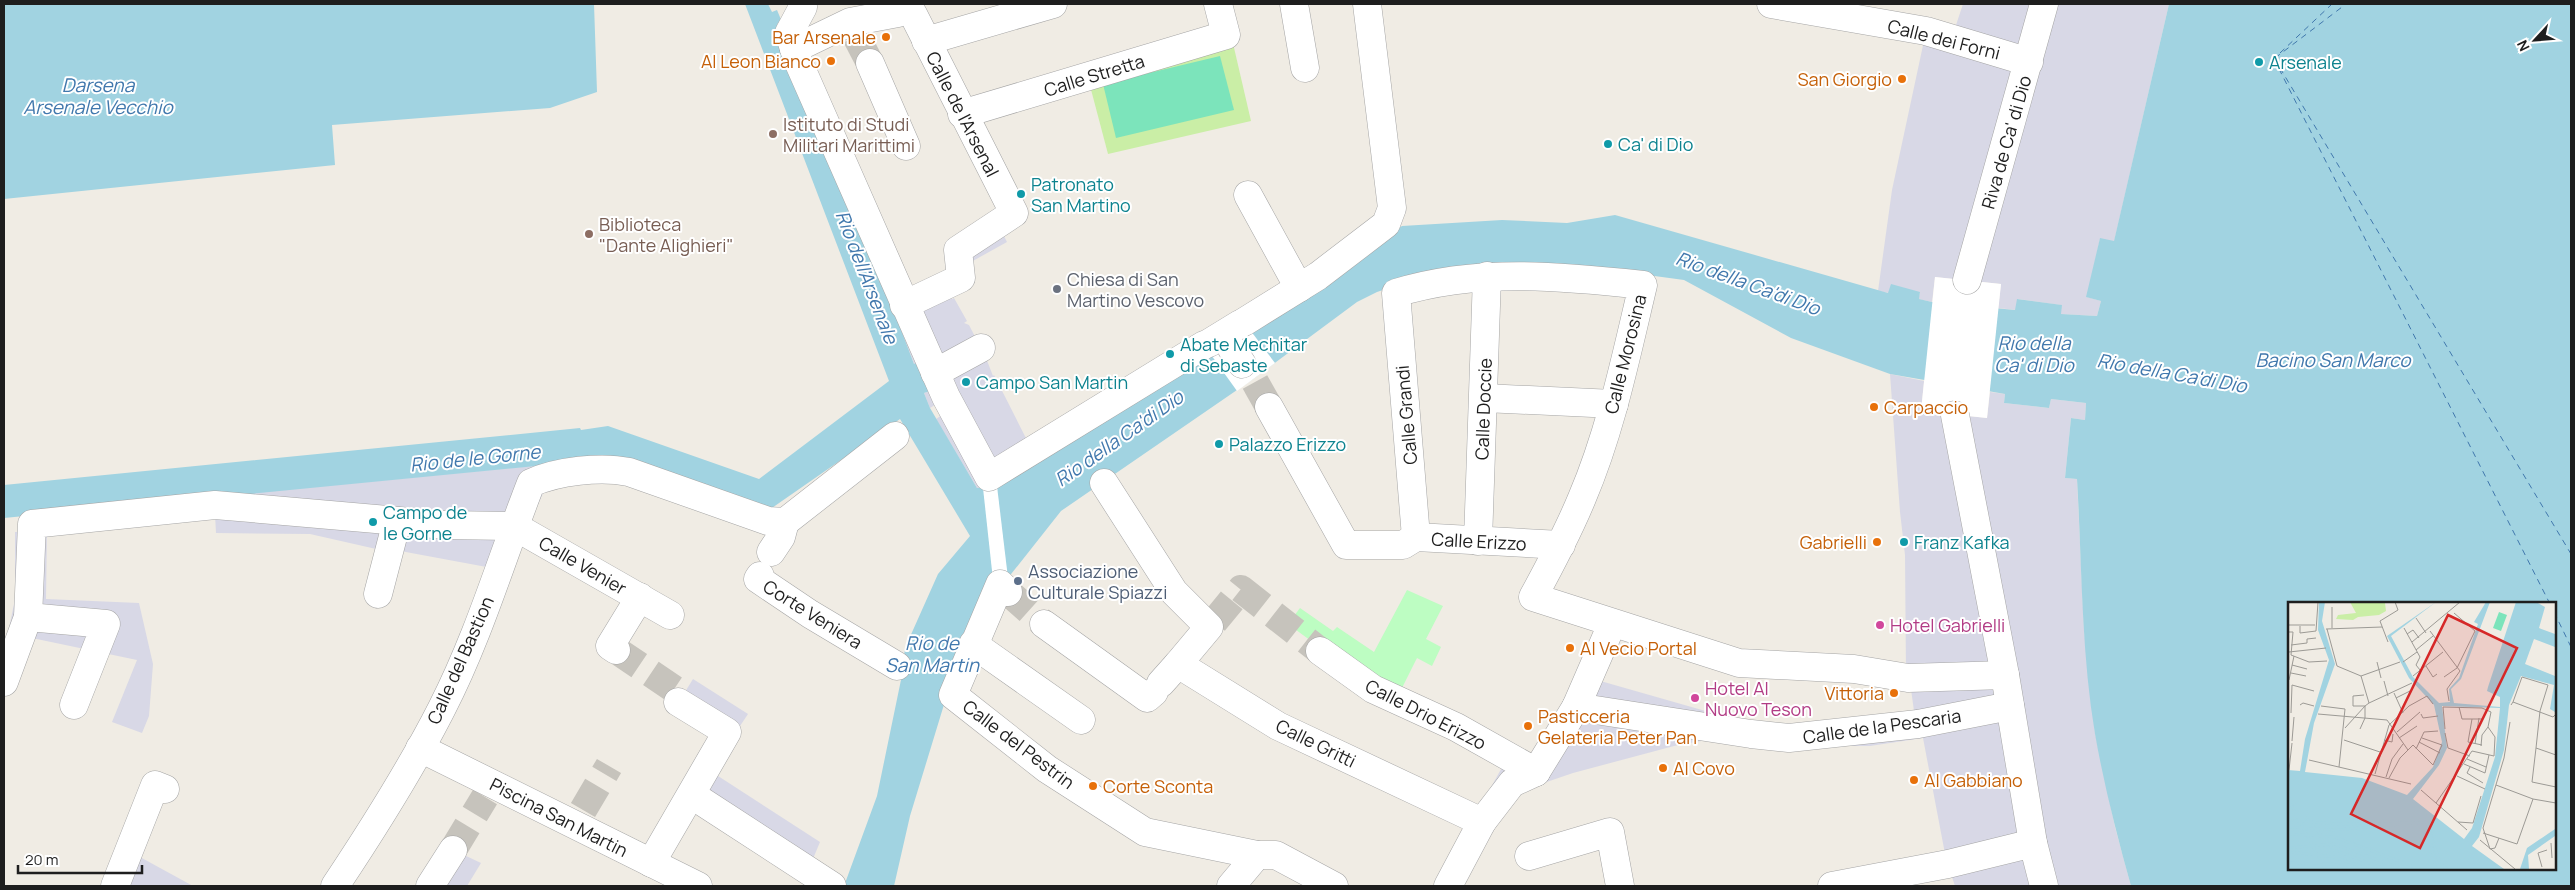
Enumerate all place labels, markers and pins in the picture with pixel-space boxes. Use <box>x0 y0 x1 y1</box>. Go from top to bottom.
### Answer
place label: Bar Arsenale <box>772 25 876 49</box>
marker: Bar Arsenale <box>880 31 892 43</box>
place label: Al Leon Bianco <box>701 49 821 73</box>
place label: Arsenale <box>2269 50 2342 74</box>
marker: Al Leon Bianco <box>825 55 837 67</box>
marker: Arsenale <box>2253 56 2265 68</box>
place label: San Giorgio <box>1797 67 1892 91</box>
marker: San Giorgio <box>1896 73 1908 85</box>
place label: Istituto di Studi Militari Marittimi <box>783 112 915 157</box>
marker: Istituto di Studi Militari Marittimi <box>767 128 779 140</box>
place label: Ca' di Dio <box>1618 132 1693 156</box>
marker: Ca' di Dio <box>1602 138 1614 150</box>
place label: Patronato San Martino <box>1031 172 1131 217</box>
marker: Patronato San Martino <box>1015 188 1027 200</box>
place label: Biblioteca "Dante Alighieri" <box>599 212 733 257</box>
marker: Biblioteca "Dante Alighieri" <box>583 228 595 240</box>
place label: Chiesa di San Martino Vescovo <box>1067 267 1204 312</box>
marker: Chiesa di San Martino Vescovo <box>1051 283 1063 295</box>
place label: Abate Mechitar di Sebaste <box>1180 332 1308 377</box>
marker: Abate Mechitar di Sebaste <box>1164 348 1176 360</box>
place label: Campo San Martin <box>976 370 1128 394</box>
marker: Campo San Martin <box>960 376 972 388</box>
place label: Carpaccio <box>1884 395 1968 419</box>
marker: Carpaccio <box>1868 401 1880 413</box>
place label: Palazzo Erizzo <box>1229 432 1346 456</box>
marker: Palazzo Erizzo <box>1213 438 1225 450</box>
place label: Campo de le Gorne <box>383 500 467 545</box>
marker: Campo de le Gorne <box>367 516 379 528</box>
place label: Gabrielli <box>1800 530 1867 554</box>
place label: Franz Kafka <box>1914 530 2010 554</box>
marker: Gabrielli <box>1871 536 1883 548</box>
marker: Franz Kafka <box>1898 536 1910 548</box>
place label: Associazione Culturale Spiazzi <box>1028 559 1167 604</box>
marker: Associazione Culturale Spiazzi <box>1012 575 1024 587</box>
place label: Hotel Gabrielli <box>1890 613 2005 637</box>
marker: Hotel Gabrielli <box>1874 619 1886 631</box>
place label: Al Vecio Portal <box>1580 636 1697 660</box>
marker: Al Vecio Portal <box>1564 642 1576 654</box>
place label: Hotel Al Nuovo Teson <box>1705 676 1812 721</box>
place label: Vittoria <box>1825 681 1884 705</box>
marker: Vittoria <box>1888 687 1900 699</box>
marker: Hotel Al Nuovo Teson <box>1689 692 1701 704</box>
place label: Pasticceria Gelateria Peter Pan <box>1538 704 1697 749</box>
marker: Pasticceria Gelateria Peter Pan <box>1522 720 1534 732</box>
place label: Al Covo <box>1673 756 1735 780</box>
marker: Al Covo <box>1657 762 1669 774</box>
place label: Al Gabbiano <box>1924 768 2023 792</box>
place label: Corte Sconta <box>1103 774 1213 798</box>
marker: Al Gabbiano <box>1908 774 1920 786</box>
marker: Corte Sconta <box>1087 780 1099 792</box>

